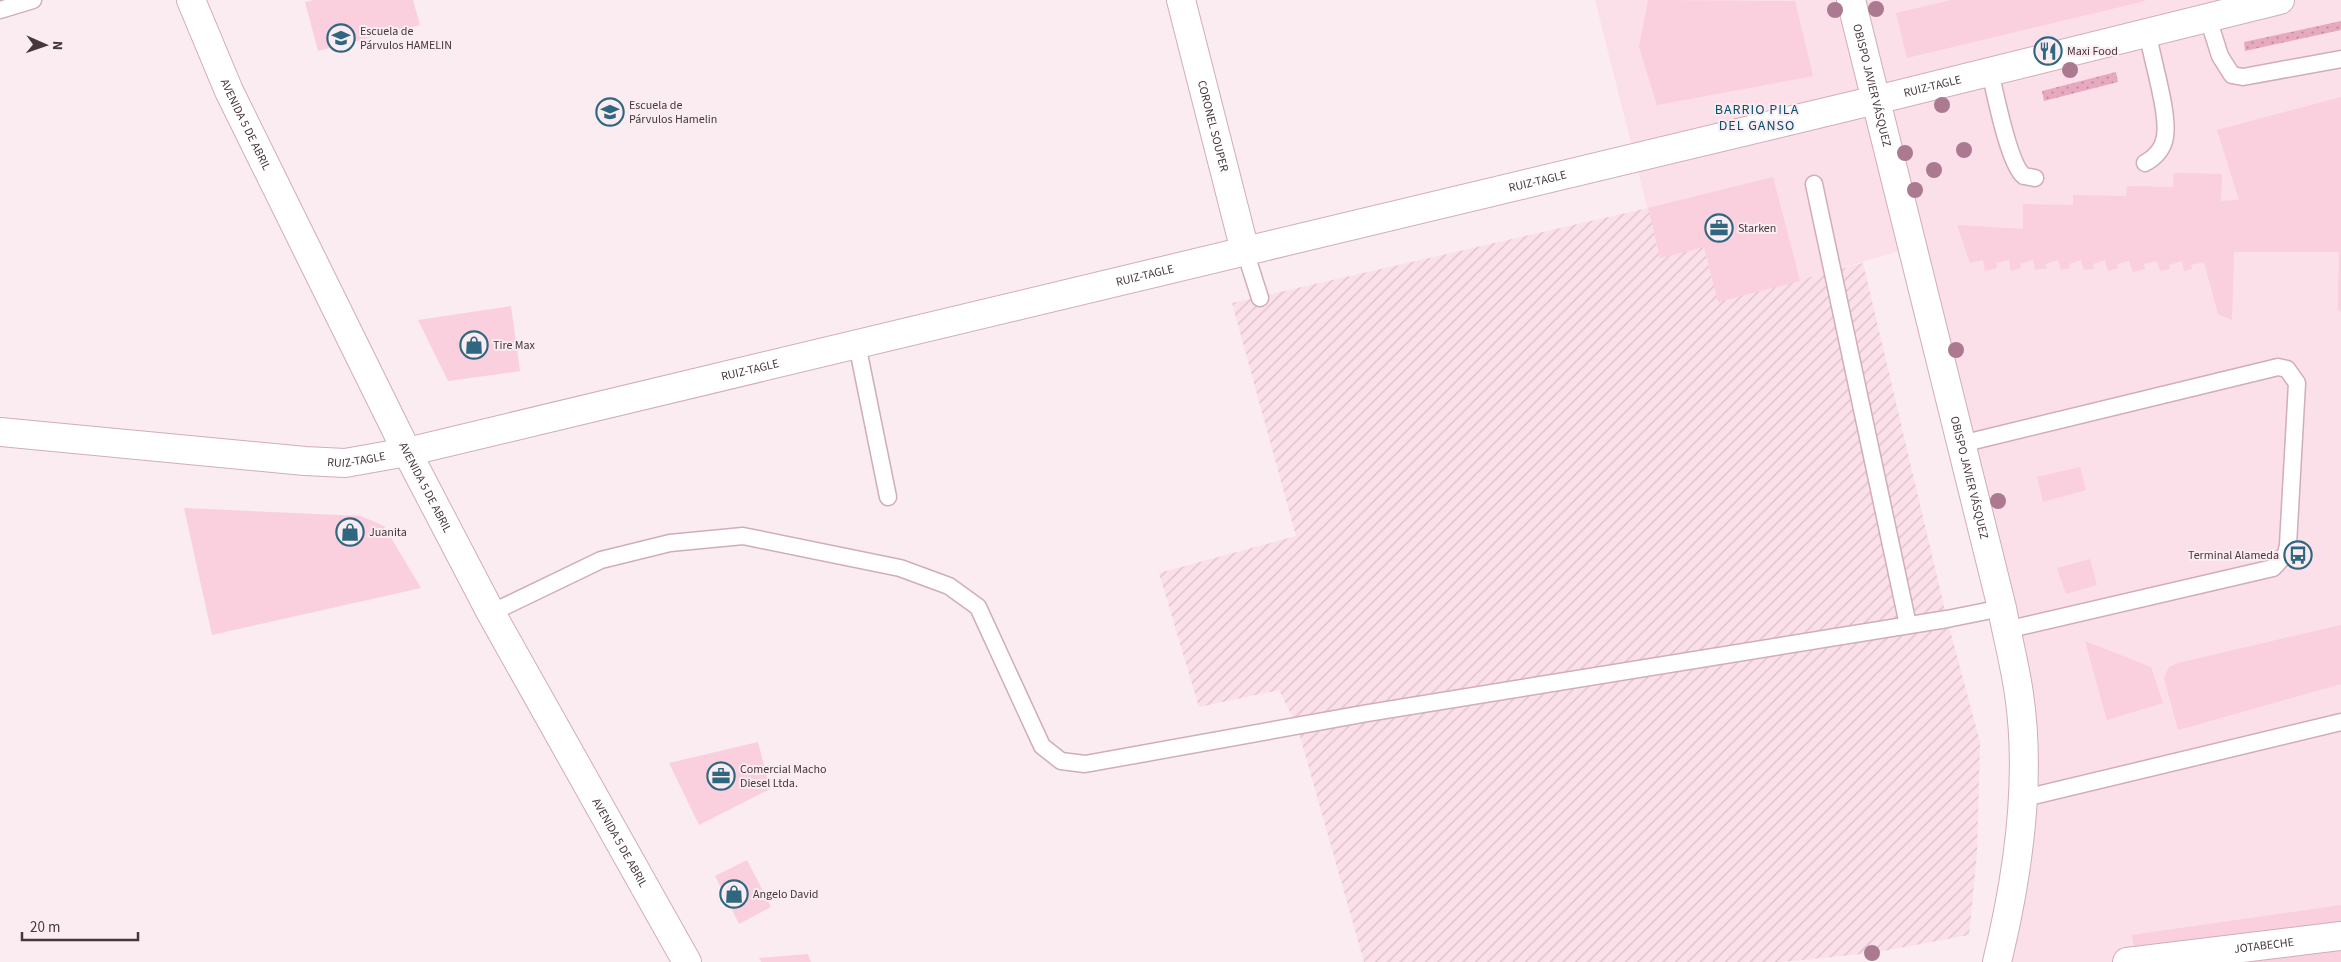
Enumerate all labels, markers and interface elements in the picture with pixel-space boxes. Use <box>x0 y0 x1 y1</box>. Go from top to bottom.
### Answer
north arrow <box>20 20 70 70</box>
street label: OBISPO JAVIER VÁSQUEZ <box>1848 22 1895 149</box>
school or university icon: Escuela de Párvulos HAMELIN <box>326 23 356 53</box>
place label: Escuela de Párvulos HAMELIN <box>360 23 452 54</box>
restaurant icon: Maxi Food <box>2033 36 2063 66</box>
text: N <box>47 40 67 50</box>
place label: Maxi Food <box>2067 43 2118 60</box>
street label: RUIZ-TAGLE <box>1902 71 1963 102</box>
street label: AVENIDA 5 DE ABRIL <box>216 76 275 173</box>
street label: CORONEL SOUPER <box>1193 79 1232 174</box>
school or university icon: Escuela de Párvulos Hamelin <box>595 97 625 127</box>
place label: Escuela de Párvulos Hamelin <box>629 97 717 128</box>
district label: BARRIO PILA DEL GANSO <box>1715 100 1799 136</box>
street label: RUIZ-TAGLE <box>1507 166 1568 197</box>
office icon: Starken <box>1704 213 1734 243</box>
place label: Starken <box>1738 220 1776 237</box>
street label: RUIZ-TAGLE <box>1114 261 1175 291</box>
shop icon: Tire Max <box>459 330 489 360</box>
place label: Tire Max <box>493 337 536 354</box>
street label: RUIZ-TAGLE <box>719 355 781 385</box>
street label: OBISPO JAVIER VÁSQUEZ <box>1946 414 1993 541</box>
street label: AVENIDA 5 DE ABRIL <box>394 439 456 536</box>
street label: RUIZ-TAGLE <box>327 448 387 472</box>
shop icon: Juanita <box>335 517 365 547</box>
place label: Juanita <box>369 524 407 541</box>
bus stop icon: Terminal Alameda <box>2283 540 2313 570</box>
place label: Terminal Alameda <box>2188 547 2279 564</box>
office icon: Comercial Macho Diesel Ltda. <box>706 761 736 791</box>
place label: Comercial Macho Diesel Ltda. <box>740 761 827 792</box>
street label: AVENIDA 5 DE ABRIL <box>588 795 651 891</box>
shop icon: Angelo David <box>719 879 749 909</box>
place label: Angelo David <box>753 886 819 903</box>
scale bar <box>22 910 139 942</box>
text: 20 m <box>30 917 60 938</box>
street label: JOTABECHE <box>2233 934 2295 958</box>

